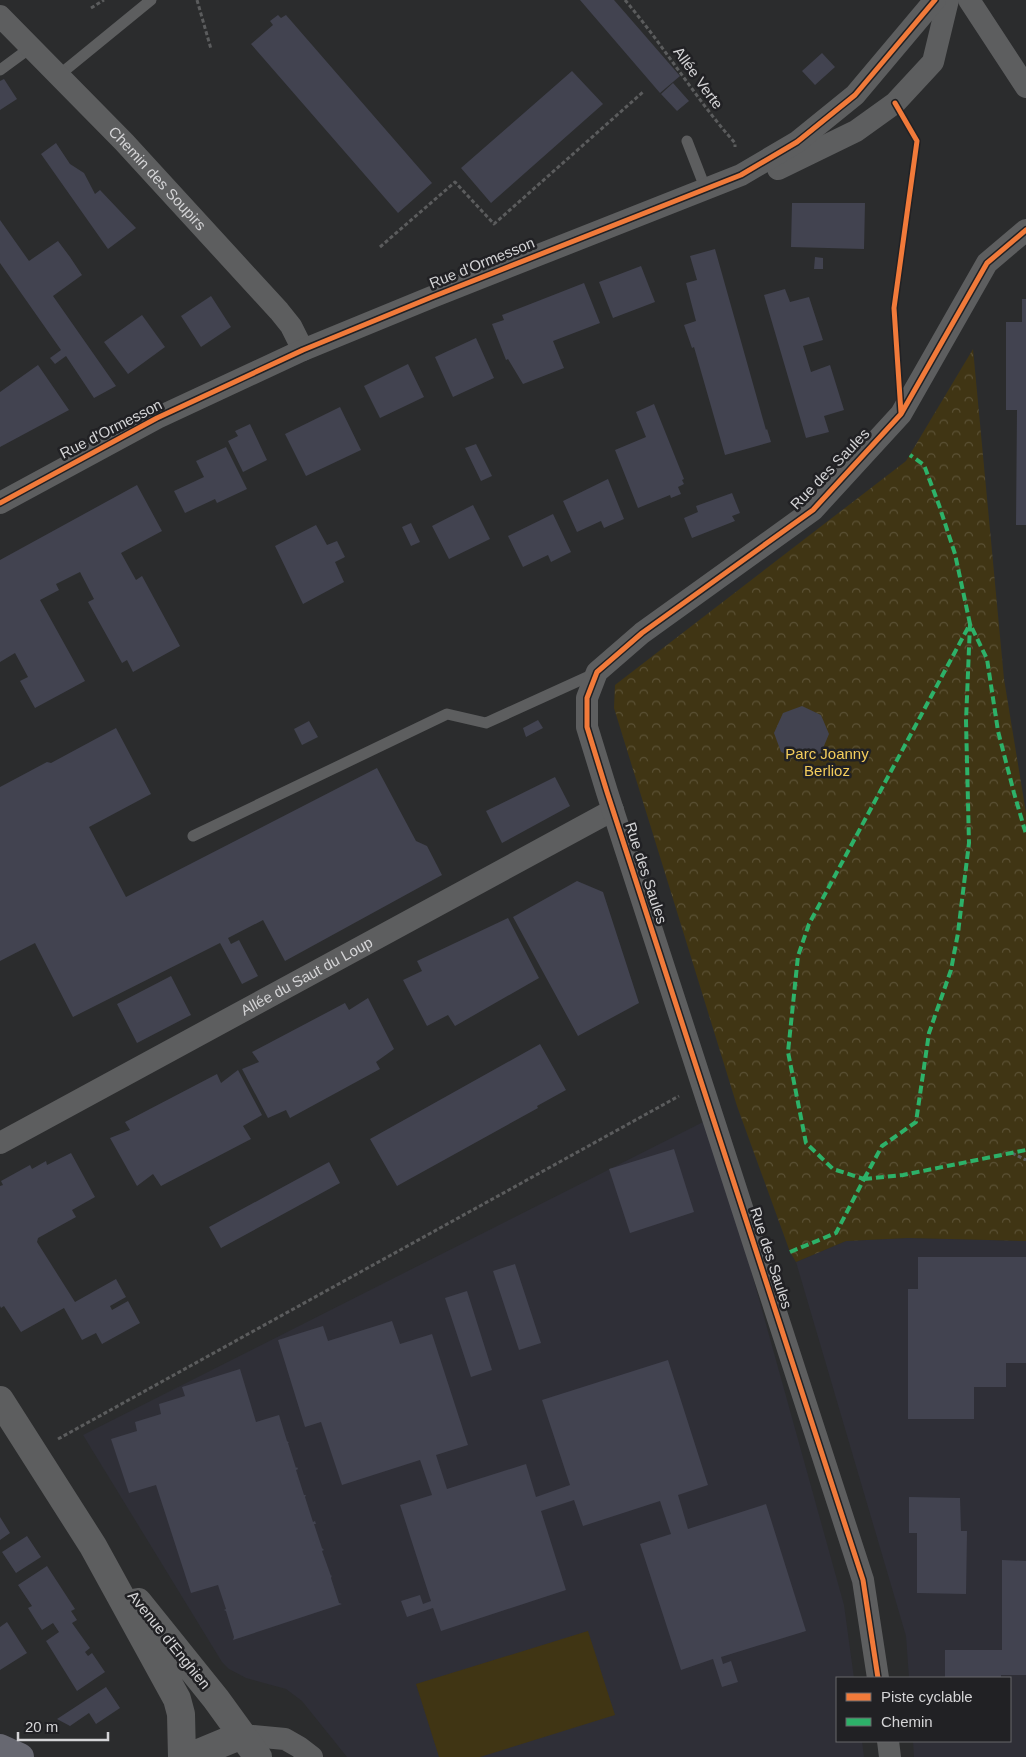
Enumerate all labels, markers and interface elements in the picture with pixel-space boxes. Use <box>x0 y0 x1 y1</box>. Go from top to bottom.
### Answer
street label: Allée Verte <box>670 43 727 112</box>
street label: Chemin des Soupirs <box>105 123 210 233</box>
street label: Rue d'Ormesson <box>427 234 537 291</box>
street label: Rue d'Ormesson <box>57 396 165 462</box>
street label: Rue des Saules <box>787 425 873 513</box>
park label: Parc Joanny Berlioz <box>785 745 869 779</box>
street label: Rue des Saules <box>622 820 671 926</box>
street label: Allée du Saut du Loup <box>237 933 375 1019</box>
street label: Rue des Saules <box>747 1205 796 1311</box>
street label: Avenue d'Enghien <box>125 1587 214 1692</box>
legend <box>836 1677 1011 1742</box>
text: Piste cyclable <box>881 1688 973 1705</box>
scale bar <box>18 1710 108 1742</box>
text: Chemin <box>881 1713 933 1730</box>
text: 20 m <box>25 1718 58 1735</box>

